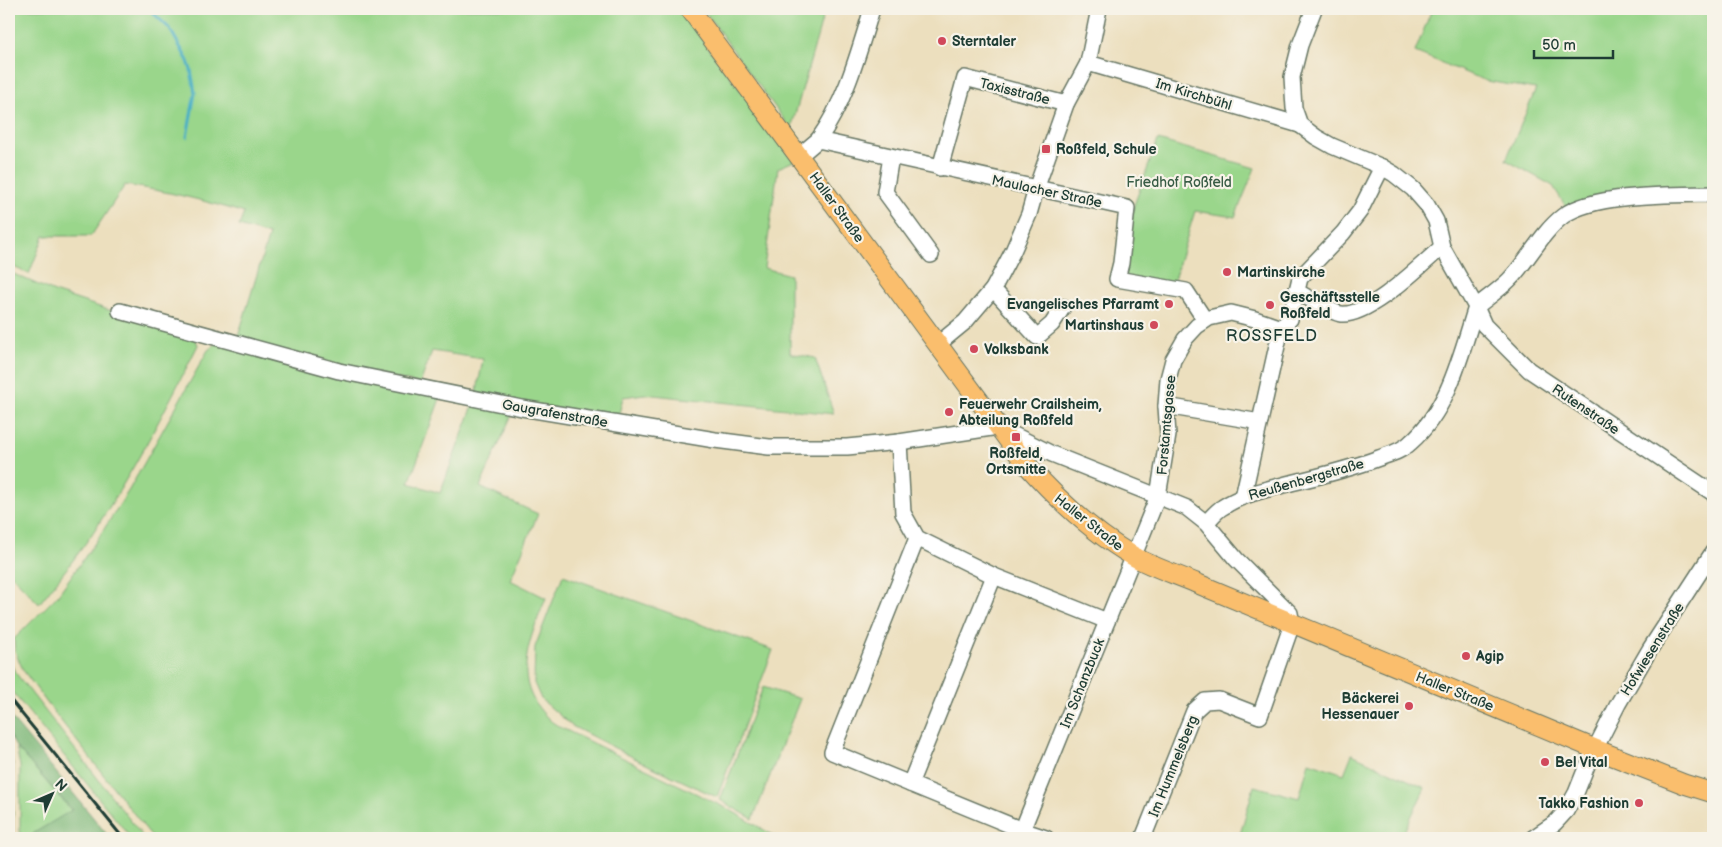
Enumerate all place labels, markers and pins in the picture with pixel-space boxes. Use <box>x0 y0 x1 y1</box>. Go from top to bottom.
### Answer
place label: Sterntaler <box>952 33 1016 50</box>
marker: Sterntaler <box>936 35 948 47</box>
place label: Roßfeld, Schule <box>1056 141 1157 158</box>
marker: Roßfeld, Schule <box>1040 143 1052 155</box>
place label: Martinskirche <box>1237 264 1325 281</box>
marker: Martinskirche <box>1221 266 1233 278</box>
place label: Geschäftsstelle Roßfeld <box>1280 289 1380 322</box>
place label: Evangelisches Pfarramt <box>1007 296 1159 313</box>
marker: Evangelisches Pfarramt <box>1163 298 1175 310</box>
marker: Geschäftsstelle Roßfeld <box>1264 299 1276 311</box>
place label: Martinshaus <box>1065 317 1144 334</box>
marker: Martinshaus <box>1148 319 1160 331</box>
place label: Volksbank <box>984 341 1049 358</box>
marker: Volksbank <box>968 343 980 355</box>
place label: Feuerwehr Crailsheim, Abteilung Roßfeld <box>958 396 1102 429</box>
marker: Feuerwehr Crailsheim, Abteilung Roßfeld <box>943 406 955 418</box>
marker: Roßfeld, Ortsmitte <box>1010 431 1022 443</box>
place label: Roßfeld, Ortsmitte <box>986 445 1046 478</box>
place label: Agip <box>1475 648 1504 665</box>
marker: Agip <box>1460 650 1472 662</box>
place label: Bäckerei Hessenauer <box>1321 690 1399 723</box>
marker: Bäckerei Hessenauer <box>1403 700 1415 712</box>
place label: Bel Vital <box>1555 754 1607 771</box>
marker: Bel Vital <box>1539 756 1551 768</box>
place label: Takko Fashion <box>1539 795 1629 812</box>
marker: Takko Fashion <box>1633 797 1645 809</box>

